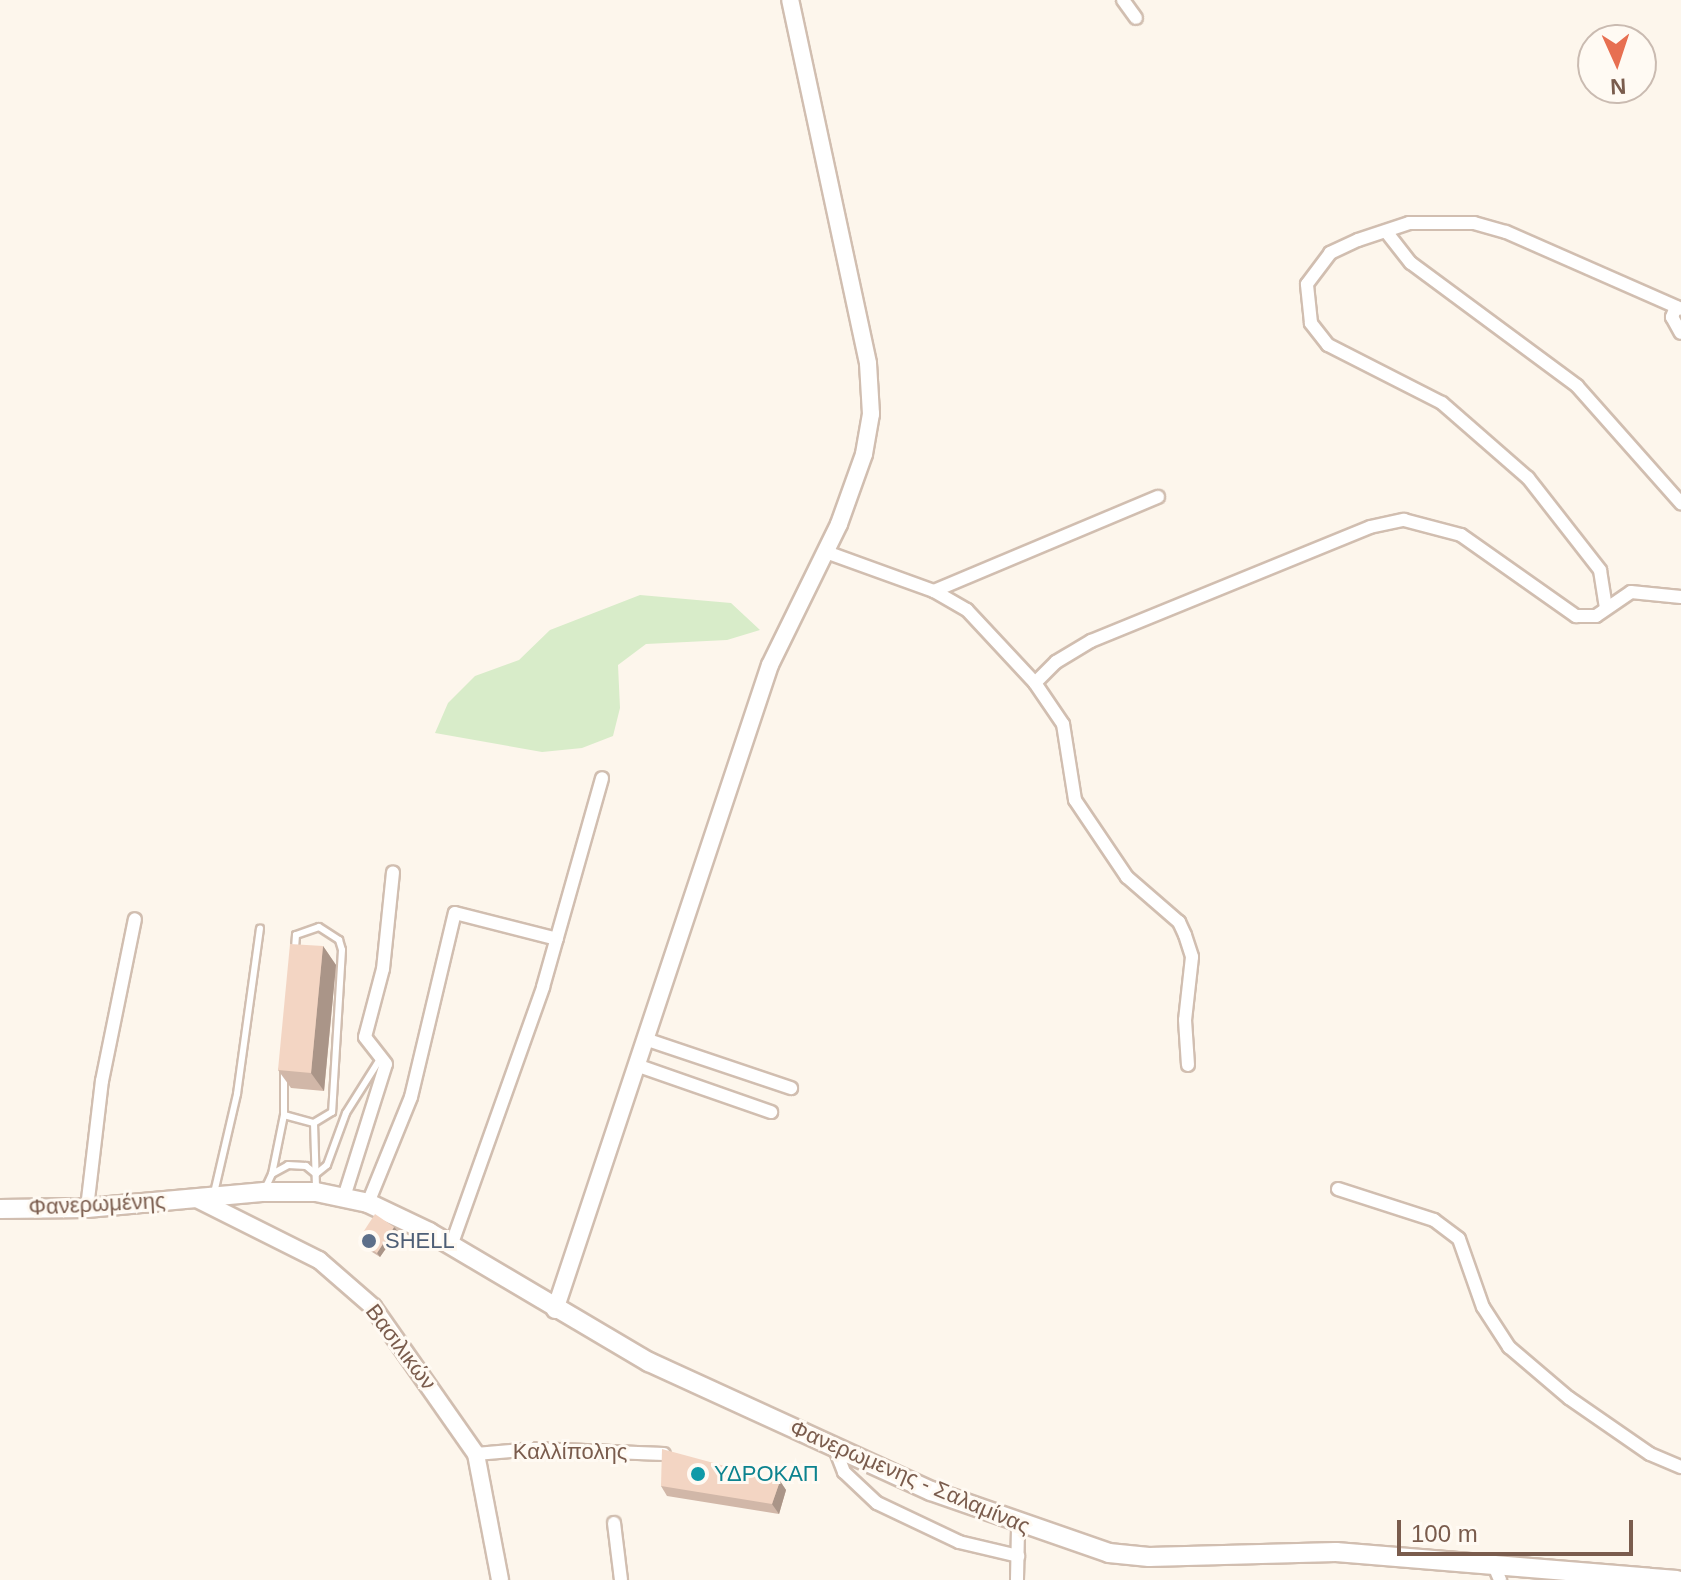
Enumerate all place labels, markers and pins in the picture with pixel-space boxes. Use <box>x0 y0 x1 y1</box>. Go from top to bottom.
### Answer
place label: SHELL <box>385 1228 455 1254</box>
marker: SHELL <box>360 1232 378 1250</box>
place label: ΥΔΡΟΚΑΠ <box>714 1461 819 1487</box>
marker: ΥΔΡΟΚΑΠ <box>689 1465 707 1483</box>

